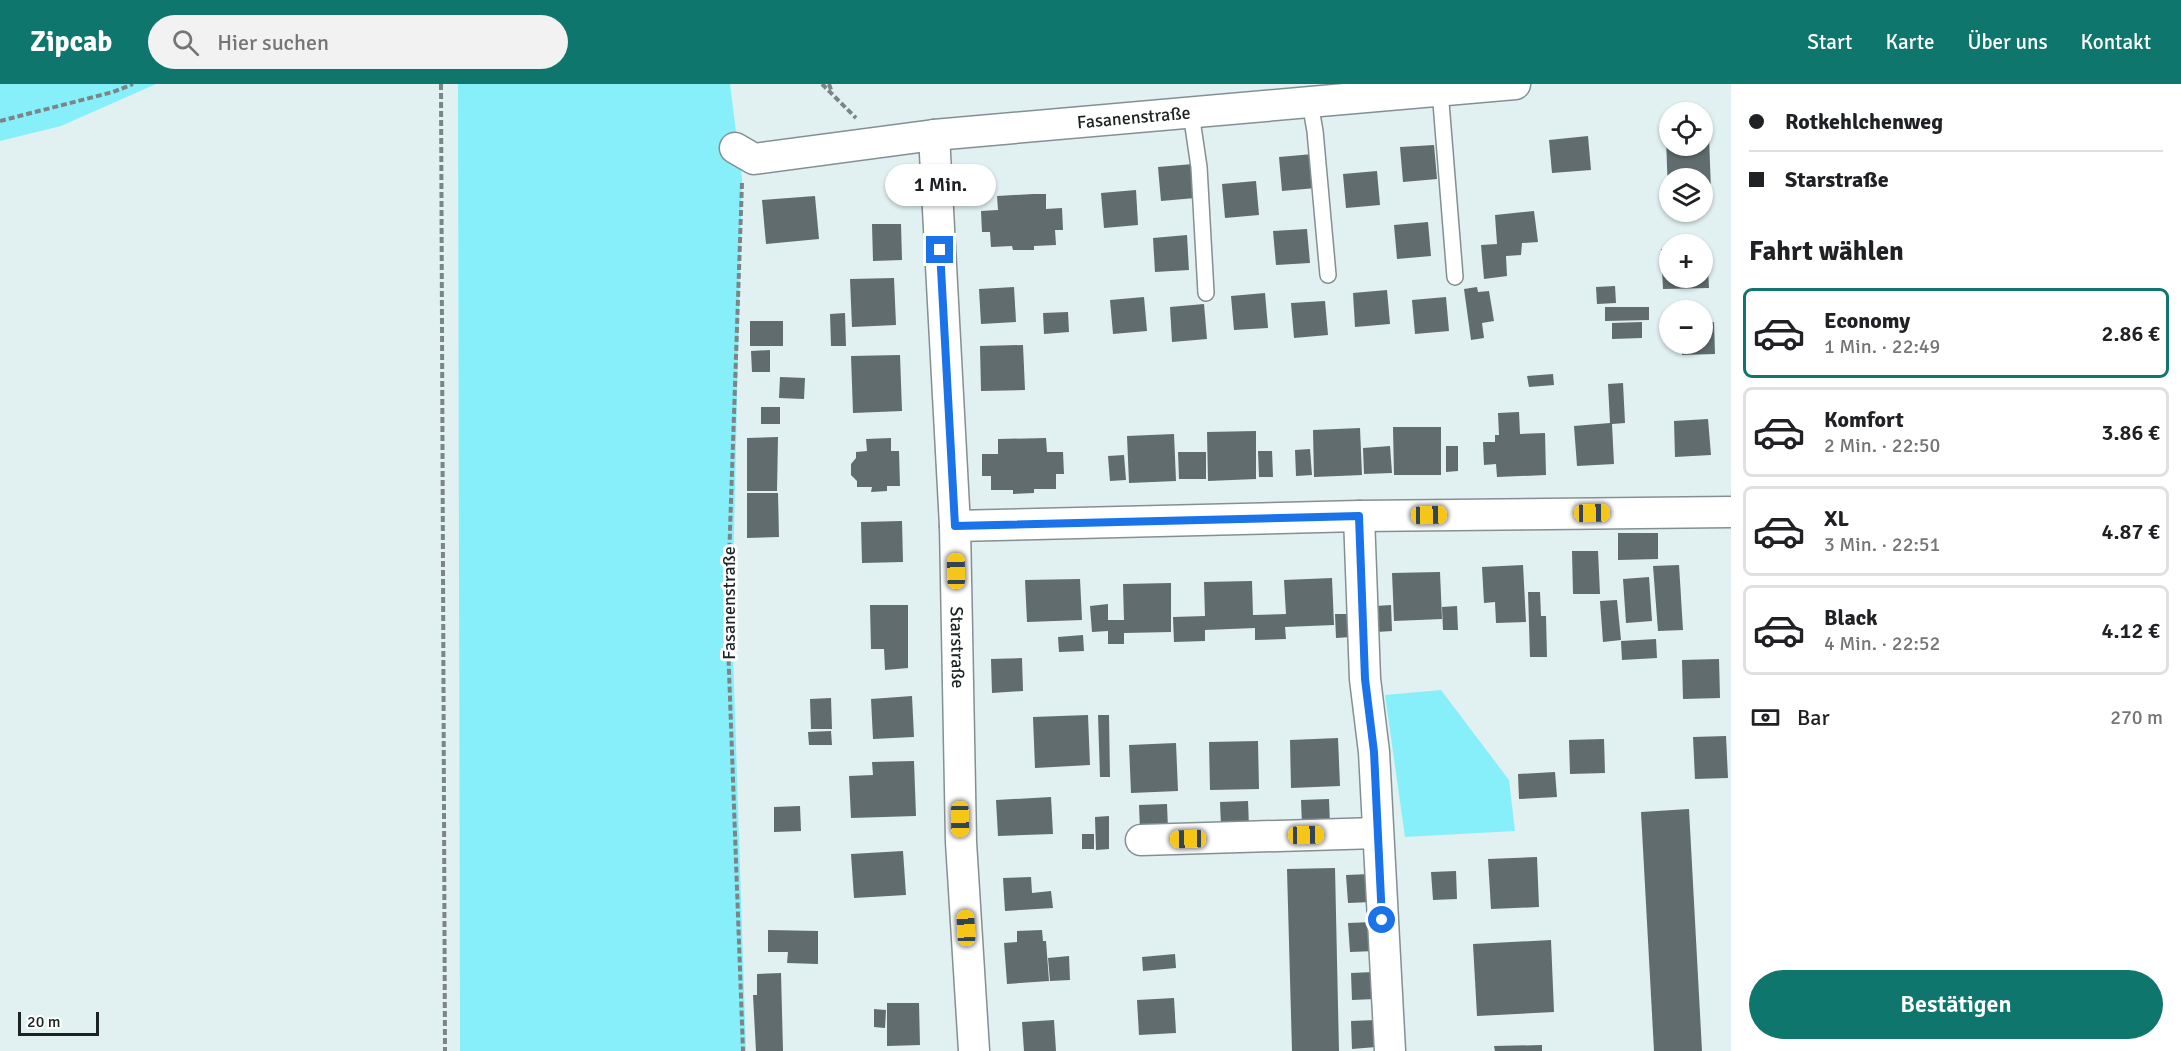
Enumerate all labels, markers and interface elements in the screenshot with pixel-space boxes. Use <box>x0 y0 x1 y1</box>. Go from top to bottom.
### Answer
search box <box>148 15 568 69</box>
text: Zipcab <box>30 25 112 59</box>
icon: search <box>169 26 202 59</box>
text: Hier suchen <box>217 29 329 56</box>
text: Start <box>1807 29 1852 55</box>
text: Karte <box>1885 29 1934 55</box>
text: Über uns <box>1967 29 2048 55</box>
text: Kontakt <box>2081 29 2151 55</box>
street label: Fasanenstraße <box>1076 102 1191 133</box>
map controls <box>1659 102 1713 354</box>
button: locate <box>1659 102 1713 156</box>
text: Rotkehlchenweg <box>1785 108 1943 135</box>
callout: 1 Min. <box>884 163 996 205</box>
text: Starstraße <box>1785 166 1889 193</box>
button: layers <box>1659 168 1713 222</box>
text: 1 Min. <box>914 172 967 197</box>
button: + <box>1659 234 1713 288</box>
text: Fahrt wählen <box>1749 235 1904 268</box>
route end <box>926 236 953 263</box>
button: − <box>1659 300 1713 354</box>
icon: car <box>1752 306 1806 360</box>
text: Economy <box>1824 307 1910 334</box>
text: 2.86 € <box>2102 320 2160 347</box>
text: 1 Min. · 22:49 <box>1824 334 1940 359</box>
icon: car <box>1752 405 1806 459</box>
text: Komfort <box>1824 406 1904 433</box>
text: 3.86 € <box>2102 419 2160 446</box>
text: 2 Min. · 22:50 <box>1824 433 1940 458</box>
car <box>1574 504 1610 522</box>
icon: car <box>1752 504 1806 558</box>
text: XL <box>1824 505 1849 532</box>
car <box>1411 506 1447 524</box>
text: 4.87 € <box>2102 518 2160 545</box>
text: 3 Min. · 22:51 <box>1824 532 1940 557</box>
street label: Fasanenstraße <box>718 546 740 660</box>
car <box>947 553 965 589</box>
icon: car <box>1752 603 1806 657</box>
text: Black <box>1824 604 1878 631</box>
street label: Starstraße <box>946 606 969 689</box>
text: 4.12 € <box>2102 617 2160 644</box>
text: 4 Min. · 22:52 <box>1824 631 1940 656</box>
icon: cash <box>1749 701 1782 734</box>
text: Bar <box>1797 704 1830 731</box>
text: 270 m <box>2110 705 2163 730</box>
car <box>951 801 969 837</box>
car <box>1288 826 1324 844</box>
car <box>1170 830 1206 848</box>
route start <box>1368 906 1395 933</box>
car <box>956 910 976 946</box>
button: Bestätigen <box>1749 970 2163 1039</box>
scale bar <box>18 1009 99 1036</box>
text: 20 m <box>27 1012 61 1032</box>

